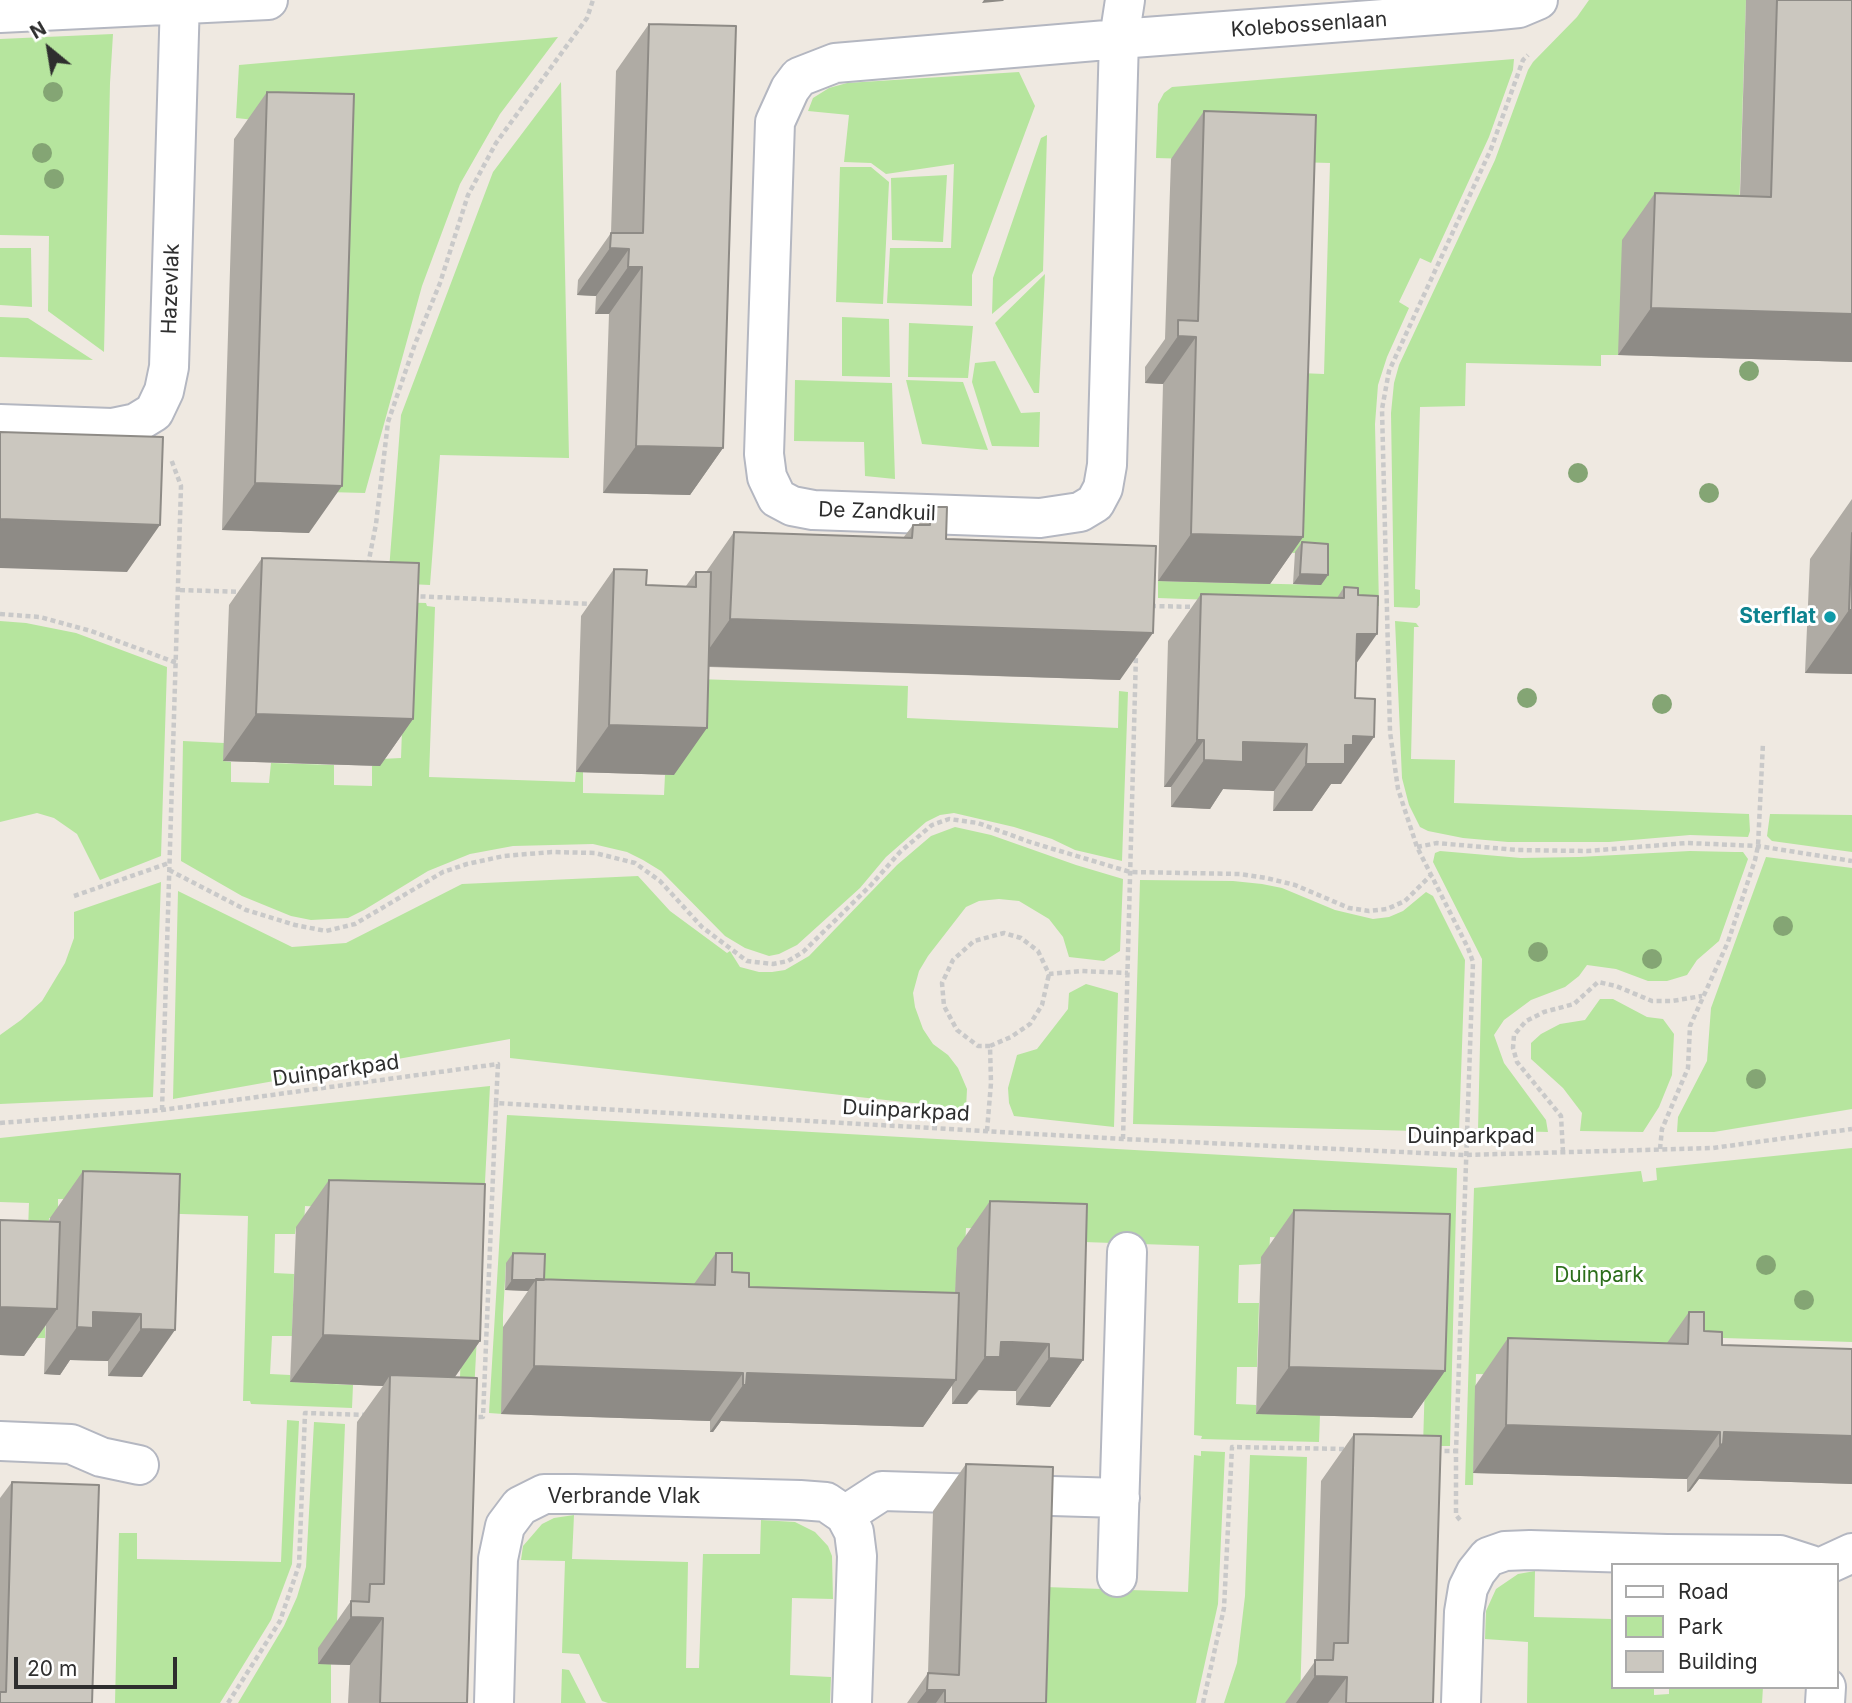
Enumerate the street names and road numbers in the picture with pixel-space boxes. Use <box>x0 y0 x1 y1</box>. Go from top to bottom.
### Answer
street label: Kolebossenlaan <box>1230 7 1388 43</box>
street label: Hazevlak <box>157 243 185 335</box>
street label: De Zandkuil <box>818 497 936 527</box>
street label: Duinparkpad <box>271 1050 401 1092</box>
street label: Duinparkpad <box>842 1095 970 1127</box>
street label: Duinparkpad <box>1407 1124 1535 1150</box>
street label: Verbrande Vlak <box>548 1484 700 1510</box>

